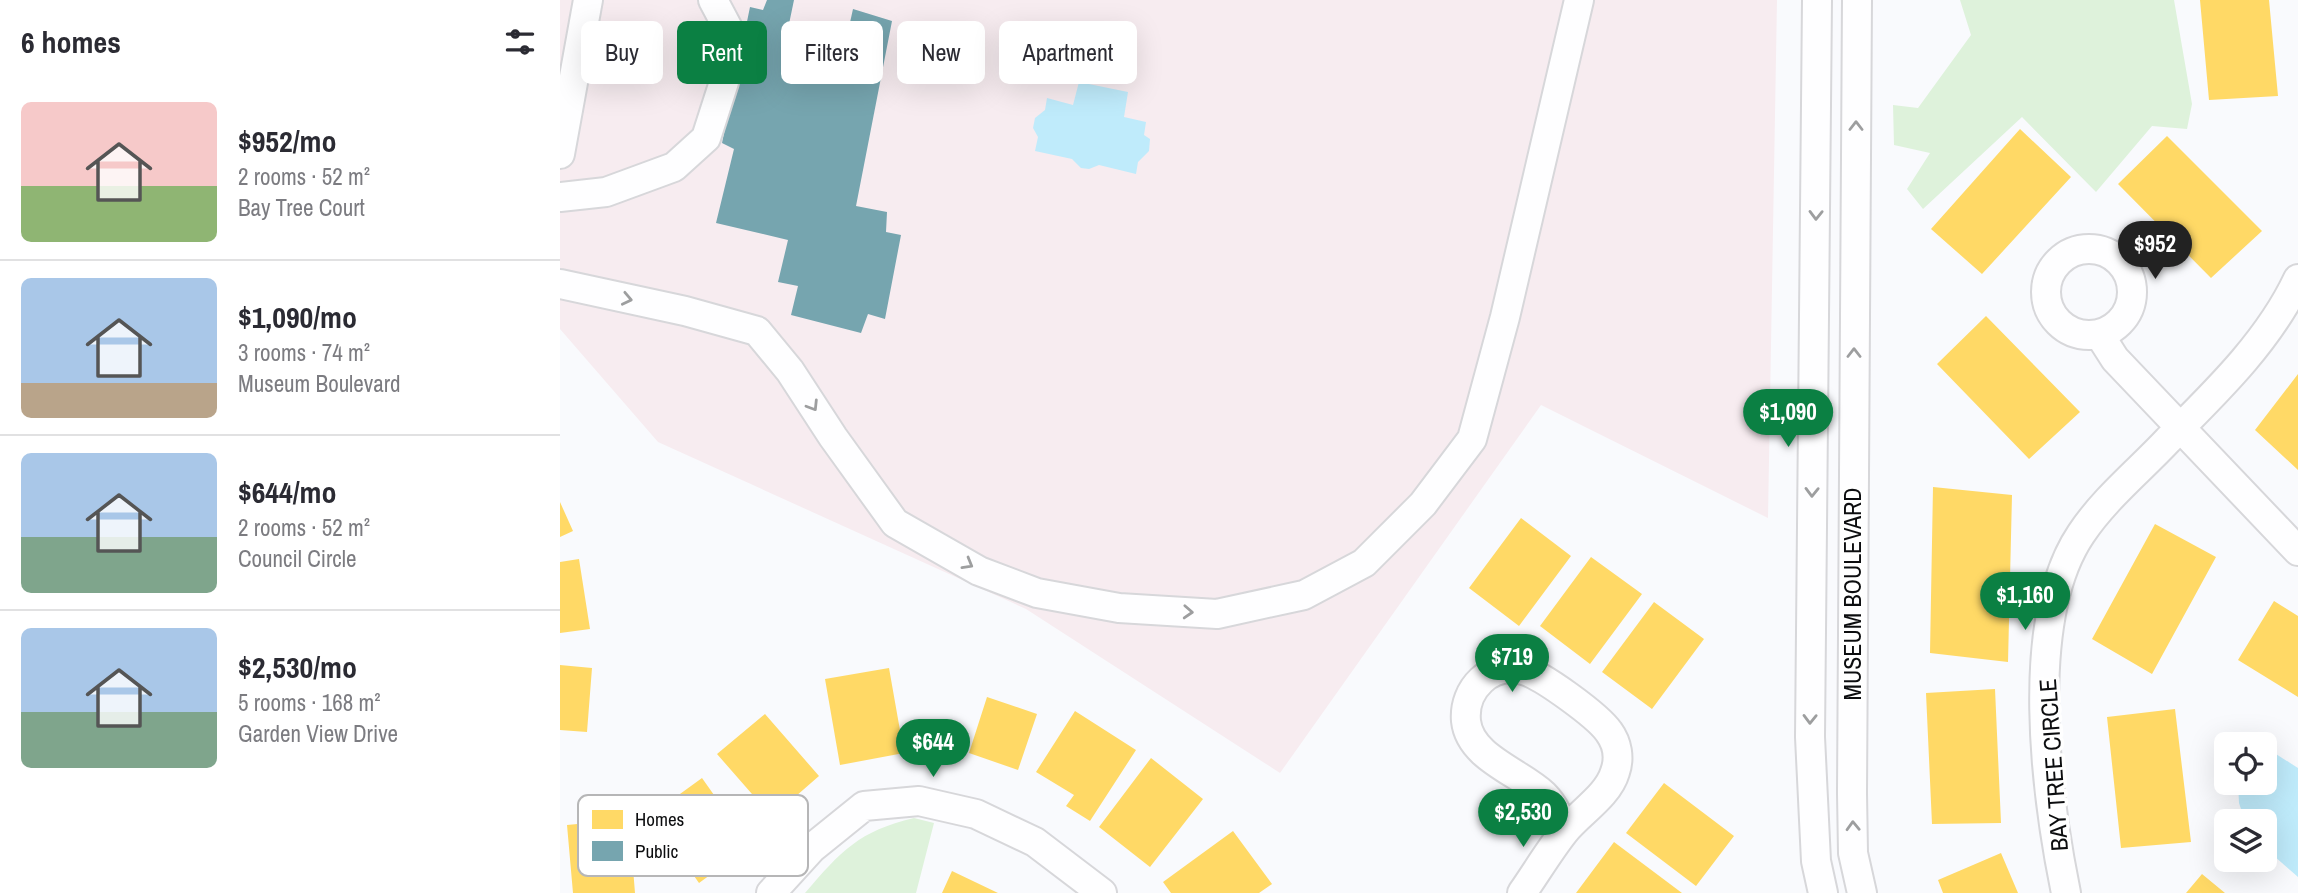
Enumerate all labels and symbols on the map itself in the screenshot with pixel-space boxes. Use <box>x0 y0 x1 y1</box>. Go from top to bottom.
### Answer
one-way arrow <box>1848 120 1863 131</box>
one-way arrow <box>1808 210 1823 221</box>
pin: $952 <box>2114 222 2196 281</box>
one-way arrow <box>621 290 633 305</box>
one-way arrow <box>1846 347 1862 358</box>
pin: $1,090 <box>1731 390 1845 449</box>
one-way arrow <box>804 398 817 411</box>
one-way arrow <box>1804 487 1820 497</box>
street label: MUSEUM BOULEVARD <box>1836 488 1868 700</box>
one-way arrow <box>961 556 974 569</box>
pin: $1,160 <box>1968 572 2082 632</box>
one-way arrow <box>1183 604 1194 619</box>
pin: $719 <box>1471 634 1553 694</box>
street label: BAY TREE CIRCLE <box>2031 678 2075 852</box>
one-way arrow <box>1802 714 1818 725</box>
pin: $644 <box>892 720 974 779</box>
pin: $2,530 <box>1466 790 1580 849</box>
legend <box>578 795 808 876</box>
text: Homes <box>635 806 685 832</box>
one-way arrow <box>1845 820 1860 831</box>
text: Public <box>635 838 679 864</box>

